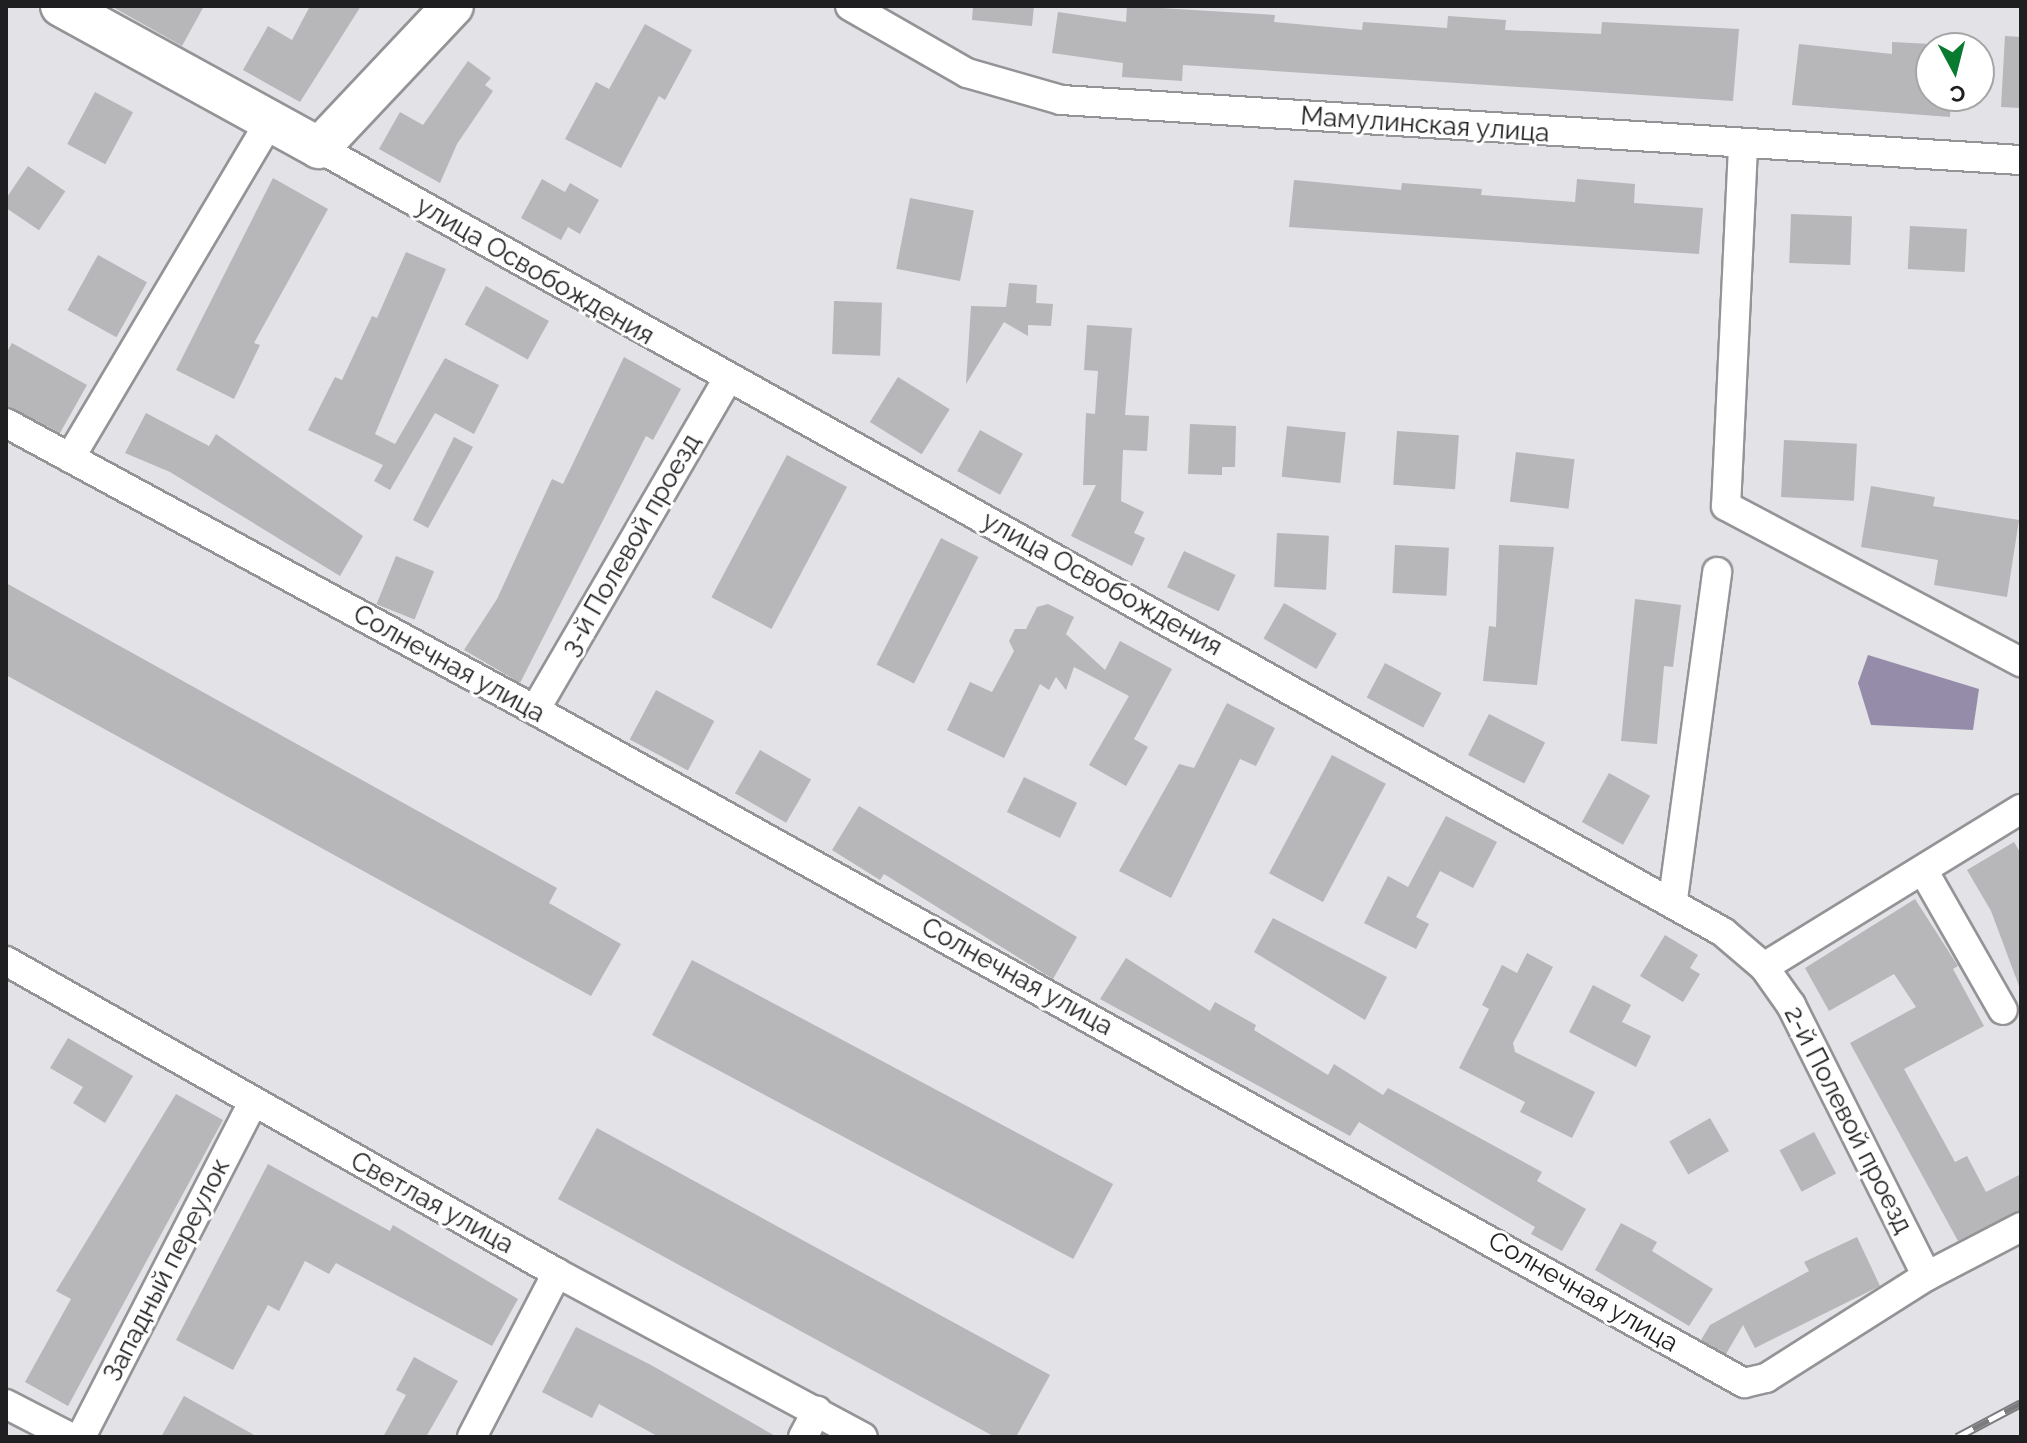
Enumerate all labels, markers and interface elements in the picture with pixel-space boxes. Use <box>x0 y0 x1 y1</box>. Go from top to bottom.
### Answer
north arrow <box>1915 32 1995 112</box>
text: С <box>1949 80 1967 108</box>
street label: Мамулинская улица <box>1299 101 1551 149</box>
street label: улица Освобождения <box>410 190 660 352</box>
street label: 3-й Полевой проезд <box>555 429 707 661</box>
street label: улица Освобождения <box>977 505 1227 663</box>
street label: Солнечная улица <box>347 598 551 730</box>
street label: Солнечная улица <box>915 911 1119 1043</box>
street label: 2-й Полевой проезд <box>1777 1001 1919 1239</box>
street label: Светлая улица <box>345 1145 519 1261</box>
street label: Западный переулок <box>97 1153 237 1387</box>
street label: Солнечная улица <box>1482 1225 1684 1359</box>

